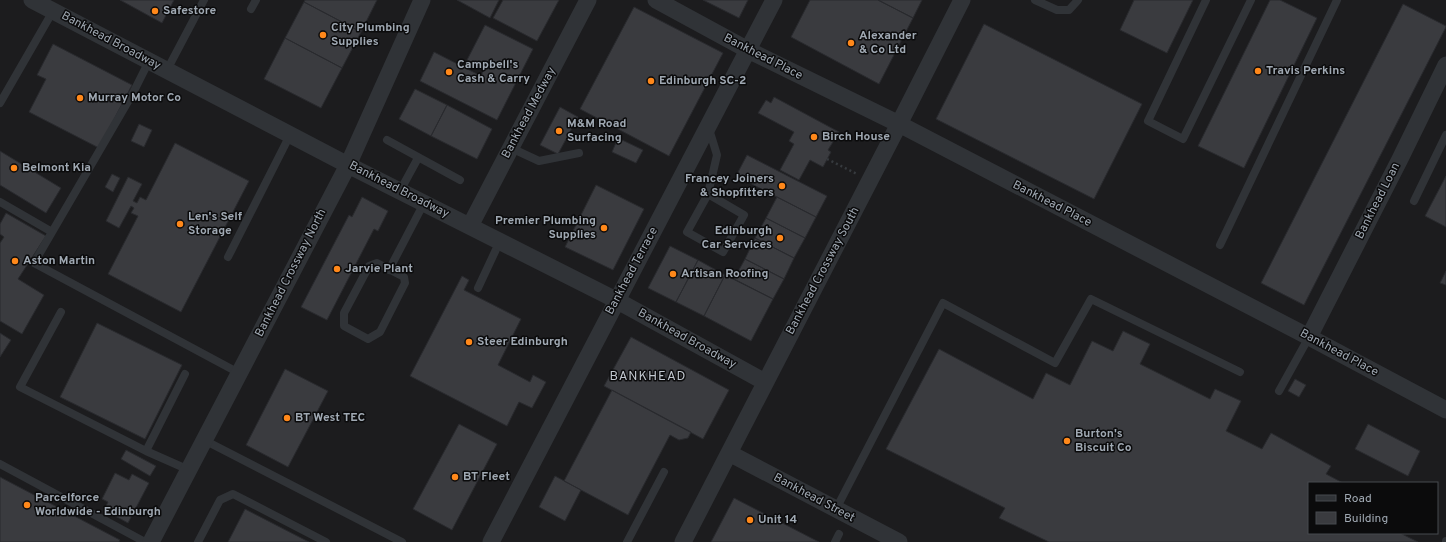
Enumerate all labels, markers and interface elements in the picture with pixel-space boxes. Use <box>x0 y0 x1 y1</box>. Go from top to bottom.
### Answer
place label: Safestore <box>163 3 216 19</box>
marker: Safestore <box>150 6 160 16</box>
street label: Bankhead Broadway <box>58 8 164 74</box>
place label: City Plumbing Supplies <box>331 20 410 50</box>
place label: Alexander & Co Ltd <box>859 28 917 58</box>
marker: City Plumbing Supplies <box>318 30 328 40</box>
street label: Bankhead Place <box>721 30 805 84</box>
marker: Alexander & Co Ltd <box>846 38 856 48</box>
place label: Campbell's Cash & Carry <box>457 57 530 87</box>
place label: Travis Perkins <box>1266 63 1345 79</box>
street label: Bankhead Medway <box>498 65 560 161</box>
marker: Travis Perkins <box>1253 66 1263 76</box>
marker: Campbell's Cash & Carry <box>444 67 454 77</box>
place label: Edinburgh SC-2 <box>659 73 746 89</box>
marker: Edinburgh SC-2 <box>646 76 656 86</box>
place label: Murray Motor Co <box>88 90 181 106</box>
marker: Murray Motor Co <box>75 93 85 103</box>
place label: M&M Road Surfacing <box>567 116 626 146</box>
marker: M&M Road Surfacing <box>554 126 564 136</box>
place label: Birch House <box>822 129 890 145</box>
marker: Birch House <box>809 132 819 142</box>
street label: Bankhead Broadway <box>346 158 452 222</box>
place label: Belmont Kia <box>22 160 91 176</box>
street label: Bankhead Loan <box>1352 160 1404 242</box>
marker: Belmont Kia <box>9 163 19 173</box>
place label: Francey Joiners & Shopfitters <box>685 171 774 201</box>
street label: Bankhead Place <box>1010 177 1094 231</box>
marker: Francey Joiners & Shopfitters <box>777 181 787 191</box>
street label: Bankhead Crossway South <box>783 204 863 338</box>
street label: Bankhead Crossway North <box>252 206 330 340</box>
place label: Len's Self Storage <box>188 209 243 239</box>
place label: Premier Plumbing Supplies <box>495 213 596 243</box>
marker: Len's Self Storage <box>175 219 185 229</box>
marker: Premier Plumbing Supplies <box>599 223 609 233</box>
place label: Edinburgh Car Services <box>702 223 772 253</box>
street label: Bankhead Terrace <box>602 224 662 318</box>
marker: Edinburgh Car Services <box>775 233 785 243</box>
place label: Aston Martin <box>23 253 95 269</box>
marker: Aston Martin <box>10 256 20 266</box>
place label: Jarvie Plant <box>345 261 413 277</box>
marker: Jarvie Plant <box>332 264 342 274</box>
place label: Artisan Roofing <box>681 266 768 282</box>
marker: Artisan Roofing <box>668 269 678 279</box>
street label: Bankhead Broadway <box>635 305 739 373</box>
street label: Bankhead Place <box>1297 326 1381 380</box>
place label: Steer Edinburgh <box>477 334 568 350</box>
marker: Steer Edinburgh <box>464 337 474 347</box>
district label: BANKHEAD <box>610 369 686 385</box>
place label: BT West TEC <box>295 410 365 426</box>
marker: BT West TEC <box>282 413 292 423</box>
place label: Burton's Biscuit Co <box>1075 426 1132 456</box>
marker: Burton's Biscuit Co <box>1062 436 1072 446</box>
place label: BT Fleet <box>463 469 510 485</box>
street label: Bankhead Street <box>771 470 857 526</box>
marker: BT Fleet <box>450 472 460 482</box>
legend <box>1308 482 1438 534</box>
place label: Parcelforce Worldwide - Edinburgh <box>35 490 161 520</box>
text: Road <box>1344 491 1372 507</box>
marker: Parcelforce Worldwide - Edinburgh <box>22 500 32 510</box>
text: Building <box>1344 511 1388 527</box>
place label: Unit 14 <box>758 512 798 528</box>
marker: Unit 14 <box>745 515 755 525</box>

